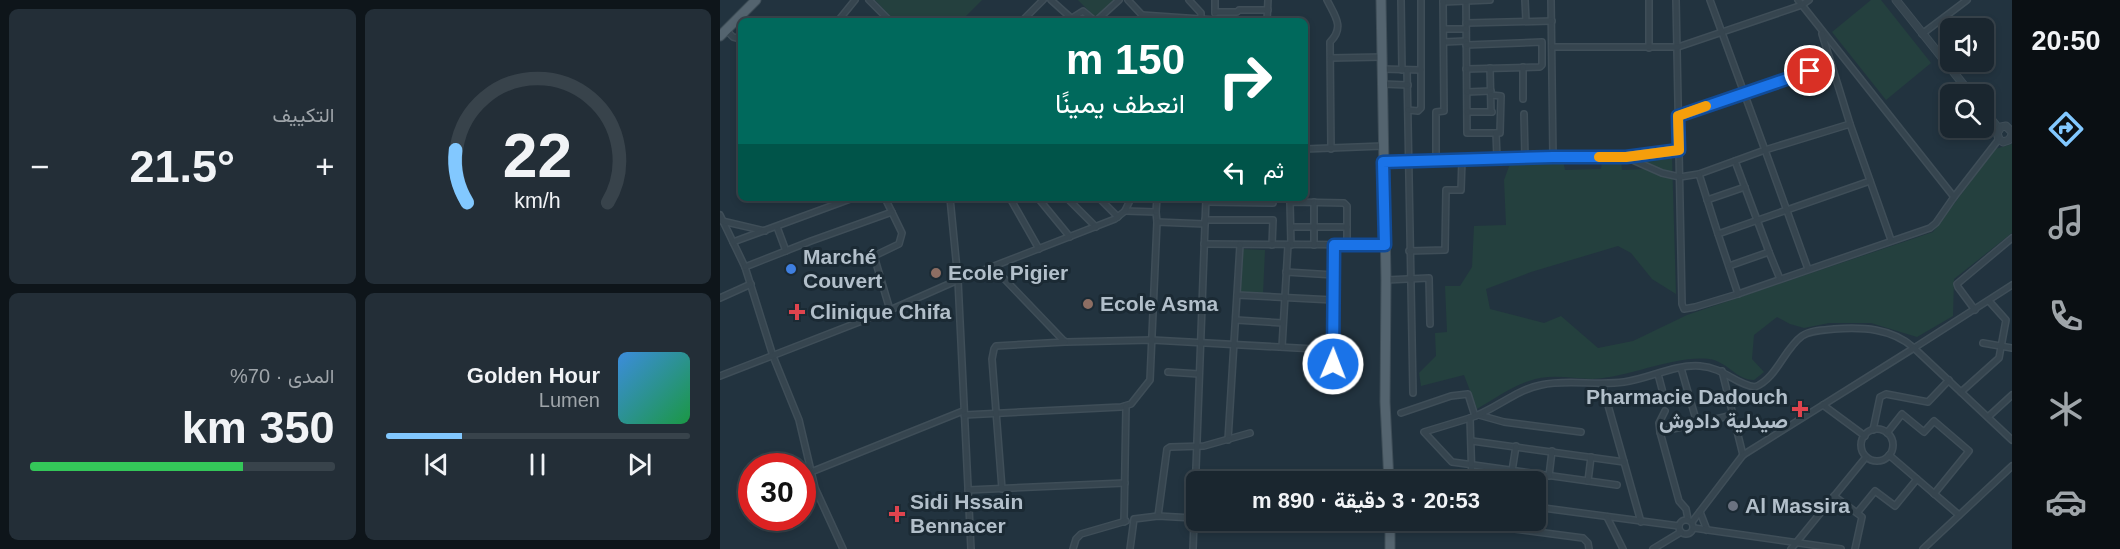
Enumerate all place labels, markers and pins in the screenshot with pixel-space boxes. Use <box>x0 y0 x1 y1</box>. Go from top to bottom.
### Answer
pin <box>1784 45 1835 96</box>
place label: Marché Couvert <box>803 245 882 292</box>
place label: Ecole Pigier <box>948 261 1068 284</box>
marker: Marché Couvert <box>784 262 798 276</box>
marker: Ecole Pigier <box>929 266 943 280</box>
place label: Ecole Asma <box>1100 292 1219 315</box>
marker: Ecole Asma <box>1081 297 1095 311</box>
place label: Clinique Chifa <box>810 300 951 323</box>
marker: Clinique Chifa <box>788 303 806 321</box>
place label: Pharmacie Dadouch صيدلية دادوش <box>1586 385 1788 434</box>
marker: Pharmacie Dadouch صيدلية دادوش <box>1793 402 1807 416</box>
place label: Sidi Hssain Bennacer <box>910 490 1023 537</box>
place label: Al Massira <box>1745 494 1850 517</box>
marker: Al Massira <box>1726 499 1740 513</box>
marker: Sidi Hssain Bennacer <box>888 505 906 523</box>

